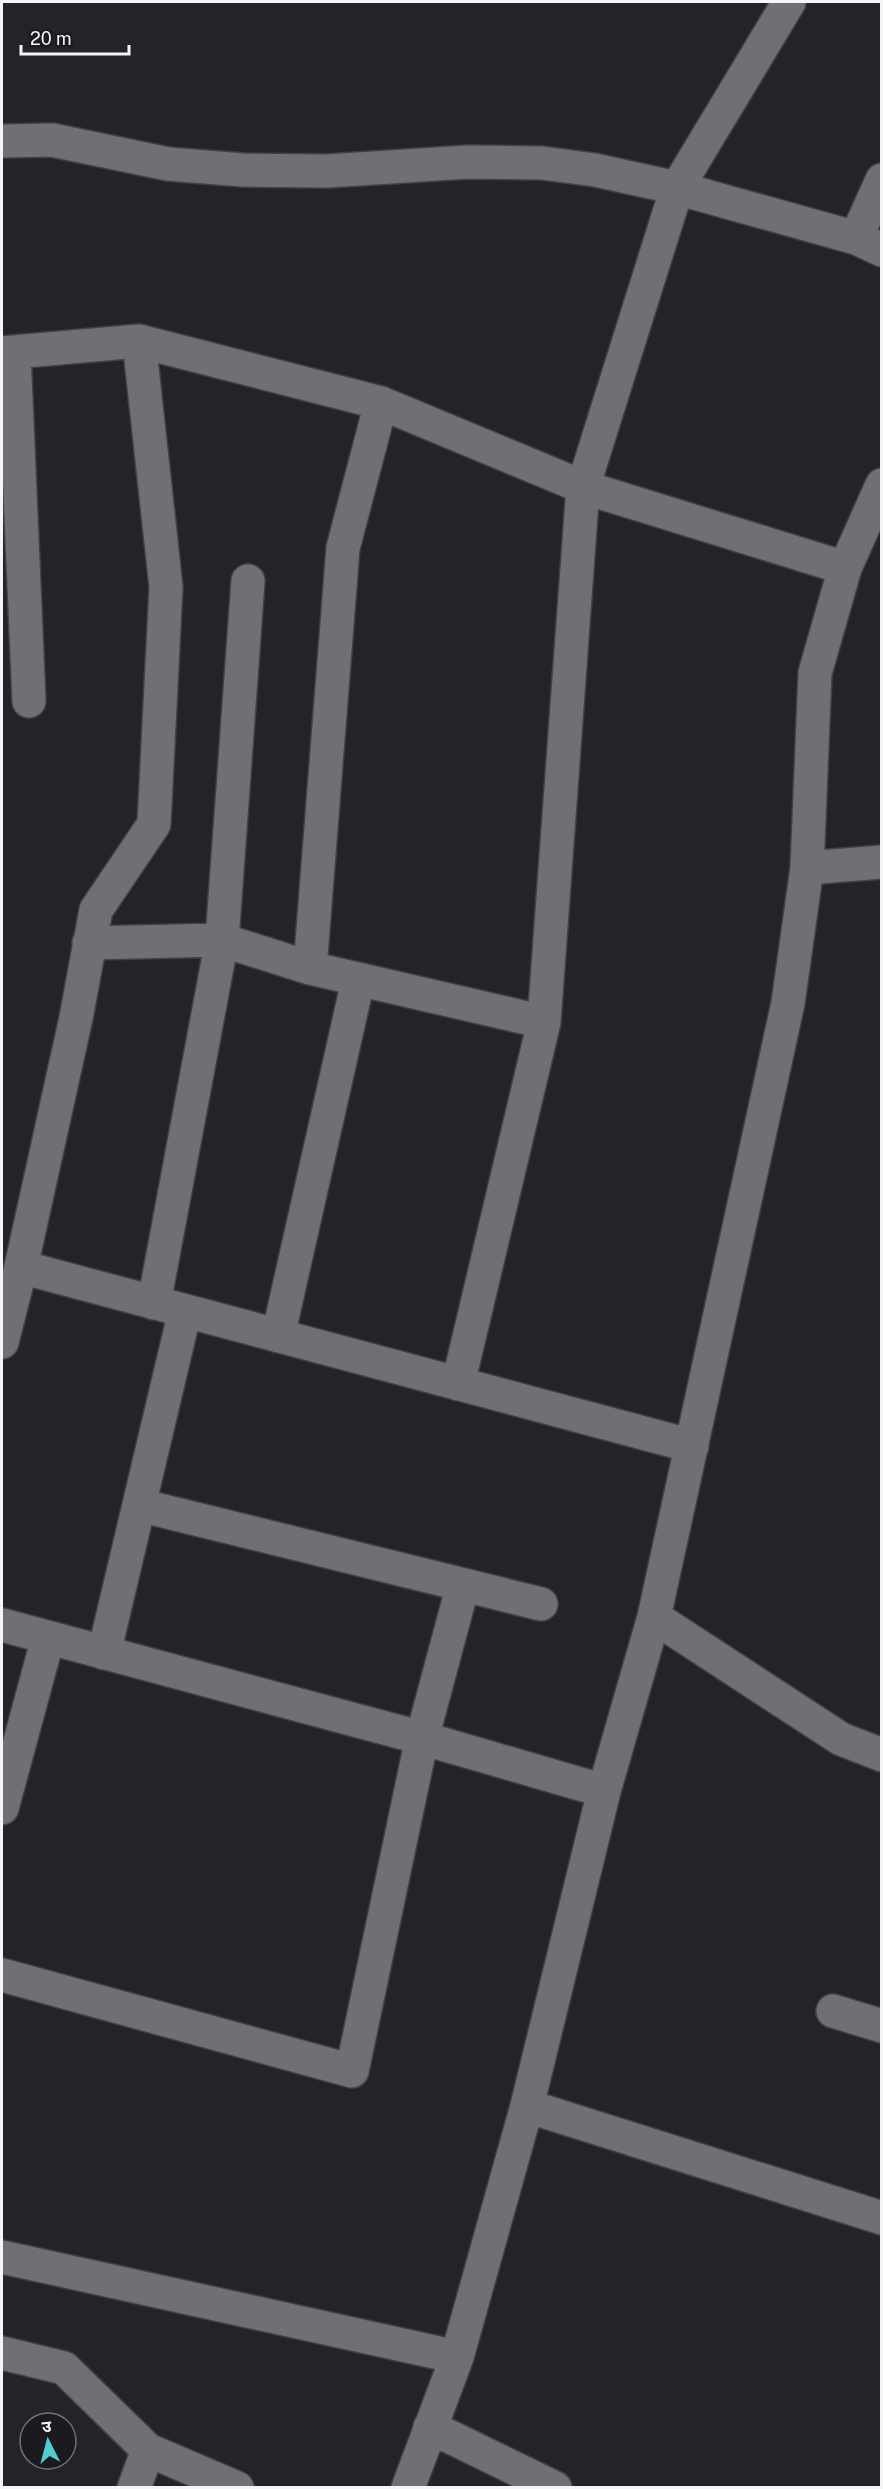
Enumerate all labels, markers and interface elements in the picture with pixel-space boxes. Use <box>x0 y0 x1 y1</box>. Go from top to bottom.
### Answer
scale bar <box>21 18 129 56</box>
text: 20 m <box>30 28 72 49</box>
north arrow <box>18 2411 78 2471</box>
text: उ <box>41 2417 53 2437</box>

